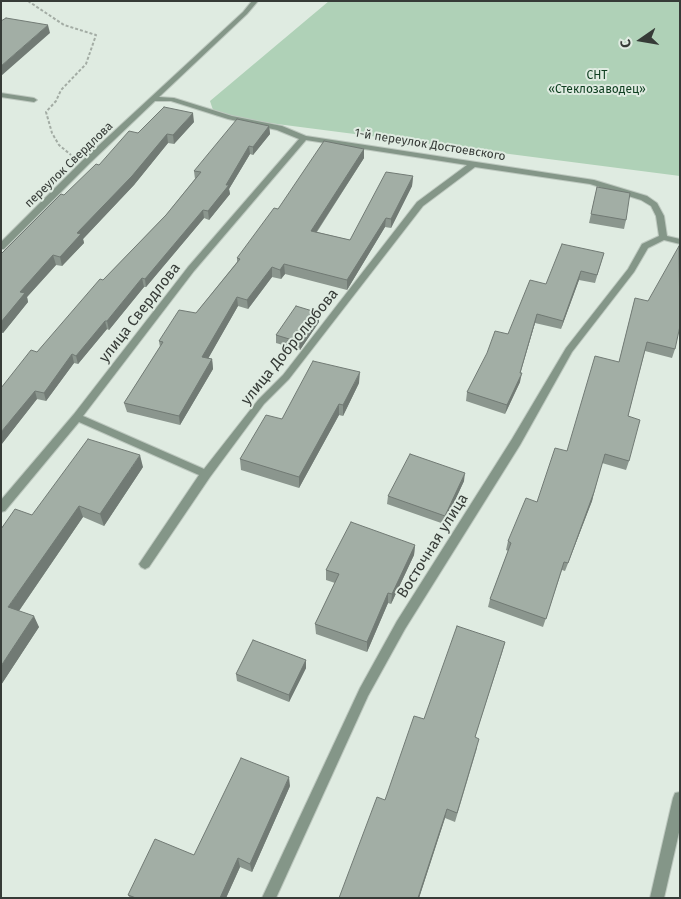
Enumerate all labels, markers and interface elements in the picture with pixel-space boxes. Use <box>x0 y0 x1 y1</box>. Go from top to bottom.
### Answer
north arrow <box>616 15 666 65</box>
text: С <box>617 38 635 49</box>
park label: СНТ «Стеклозаводец» <box>548 69 646 97</box>
street label: переулок Свердлова <box>22 119 116 211</box>
street label: 1-й переулок Достоевского <box>353 126 507 164</box>
street label: улица Свердлова <box>95 260 185 366</box>
street label: улица Добролюбова <box>238 285 342 409</box>
street label: Восточная улица <box>394 491 472 601</box>

